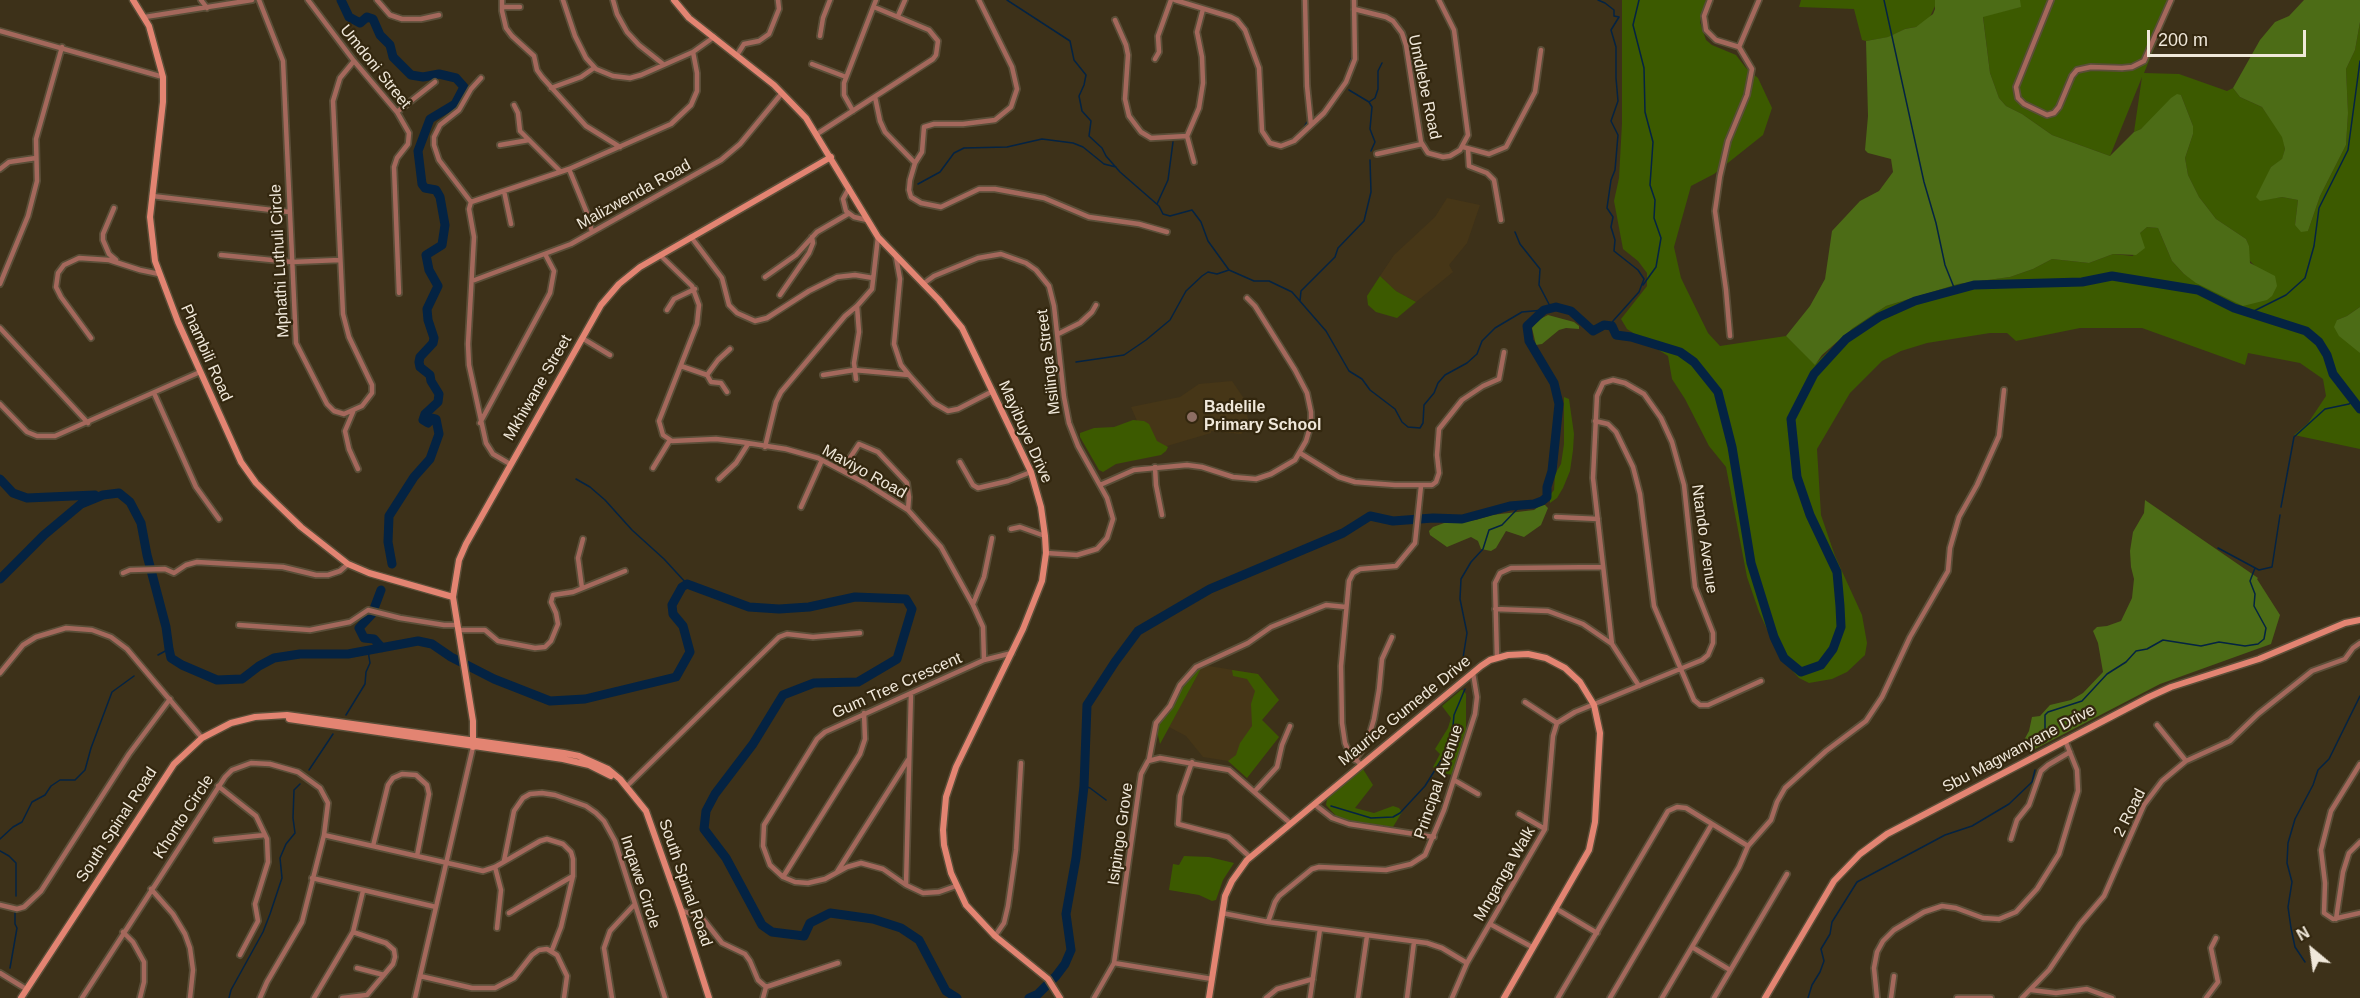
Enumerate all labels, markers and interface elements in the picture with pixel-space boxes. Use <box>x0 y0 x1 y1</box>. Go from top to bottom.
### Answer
scale bar <box>2150 18 2309 56</box>
street label: Umdoni Street <box>335 21 415 113</box>
text: 200 m <box>2158 30 2208 50</box>
street label: Umdlebe Road <box>1404 33 1444 141</box>
street label: Malizwenda Road <box>574 156 694 234</box>
street label: Mphathi Luthuli Circle <box>266 184 294 338</box>
street label: Phambili Road <box>176 302 236 404</box>
street label: Msilinga Street <box>1033 308 1065 416</box>
street label: Mkhiwane Street <box>500 332 576 444</box>
street label: Mayibuye Drive <box>994 378 1056 486</box>
place label: Badelile Primary School <box>1204 398 1321 436</box>
marker: Badelile Primary School <box>1185 410 1199 424</box>
street label: Maviyo Road <box>819 441 909 503</box>
street label: Ntando Avenue <box>1687 483 1721 595</box>
street label: Gum Tree Crescent <box>829 649 965 723</box>
street label: Maurice Gumede Drive <box>1335 652 1475 770</box>
street label: Sbu Magwanyane Drive <box>1940 701 2098 797</box>
street label: Principal Avenue <box>1410 722 1468 842</box>
street label: South Spinal Road <box>73 764 161 886</box>
street label: Khonto Circle <box>150 771 218 863</box>
street label: Isipingo Grove <box>1104 782 1138 886</box>
street label: 2 Road <box>2110 786 2150 840</box>
street label: South Spinal Road <box>654 817 716 949</box>
street label: Mnganga Walk <box>1470 823 1540 925</box>
street label: Inqawe Circle <box>616 833 664 931</box>
north arrow <box>2282 920 2342 980</box>
text: N <box>2294 924 2312 944</box>

